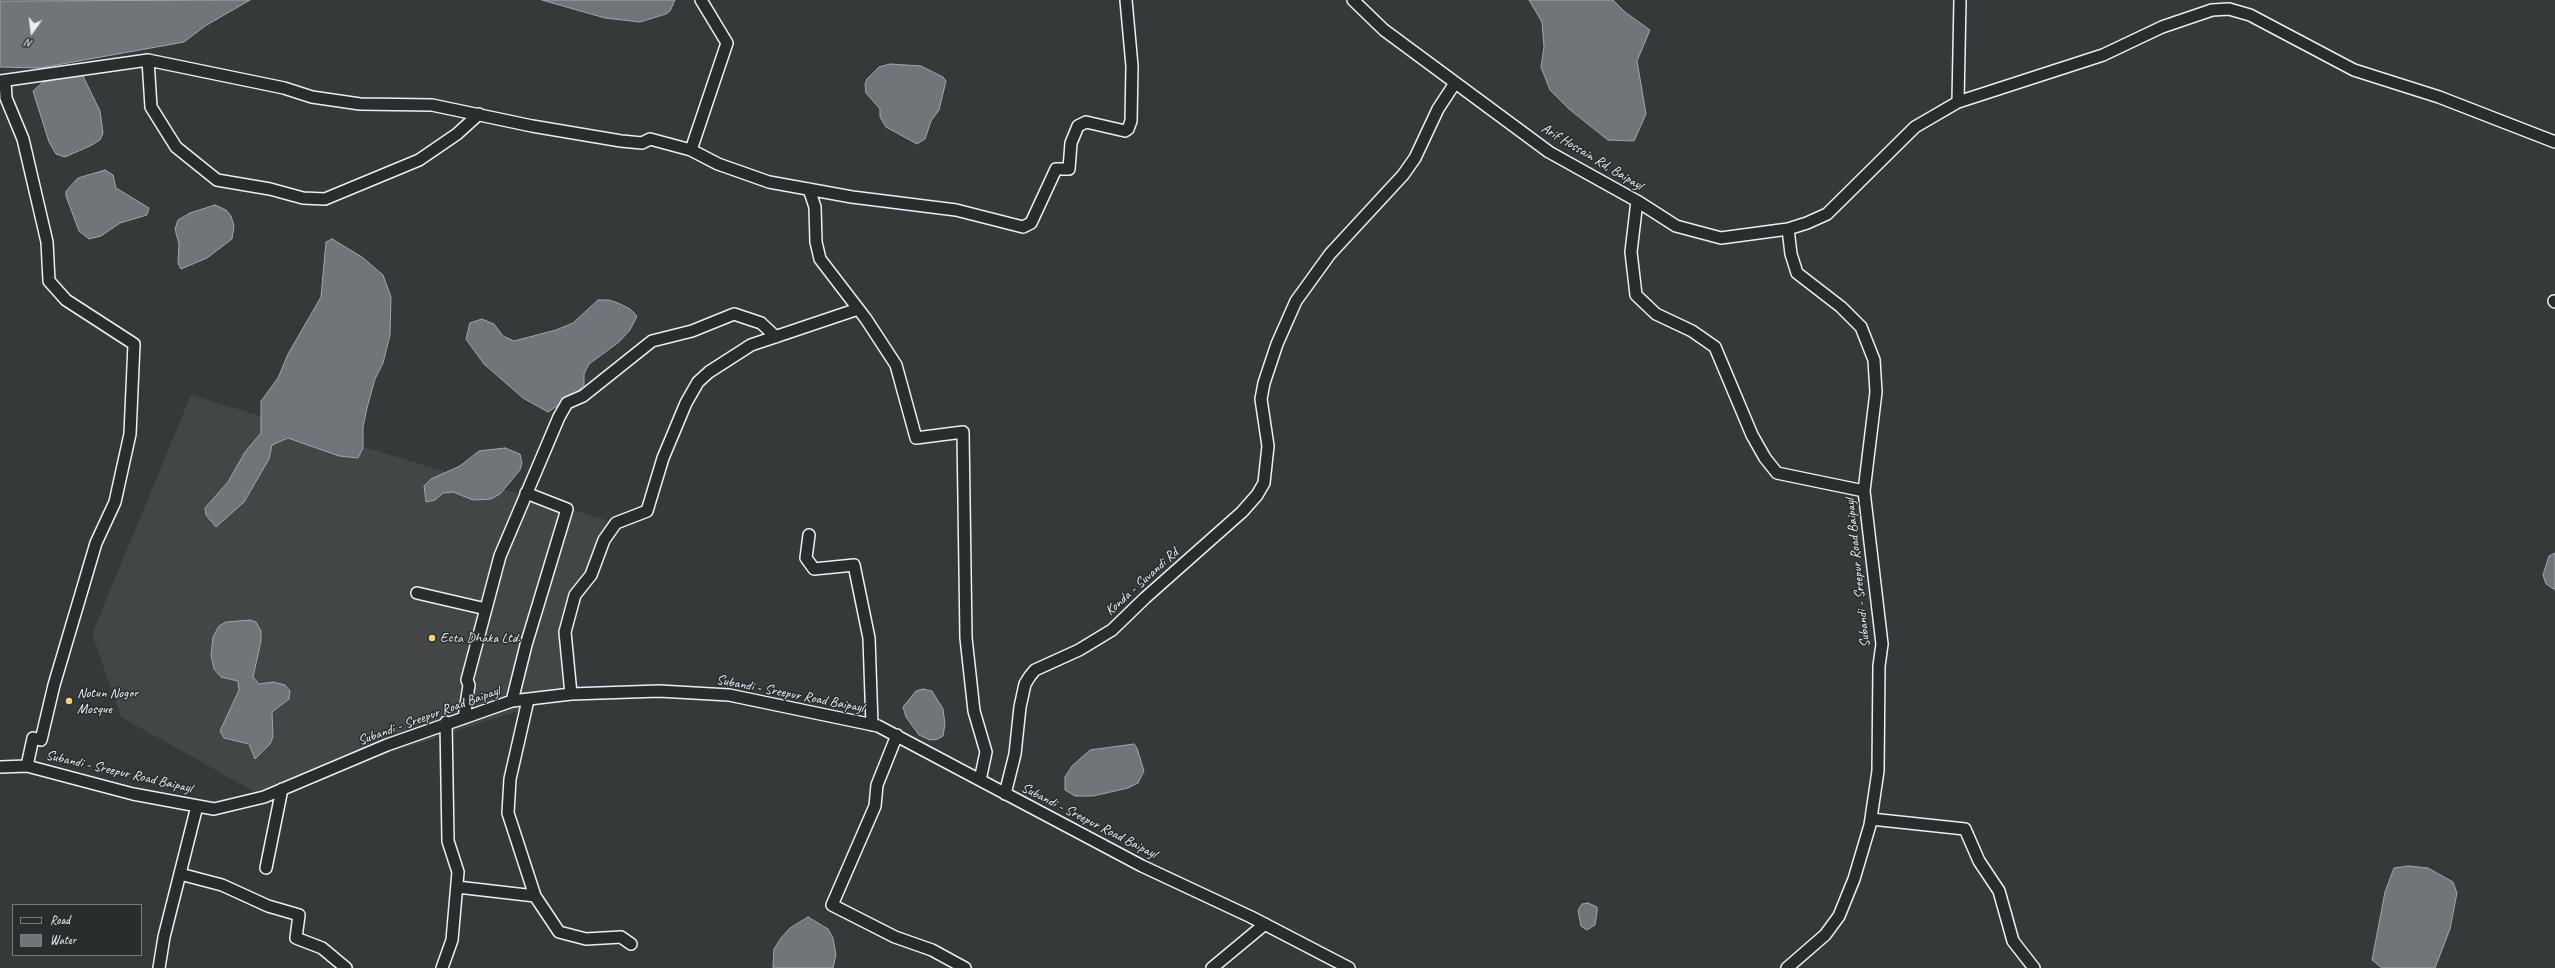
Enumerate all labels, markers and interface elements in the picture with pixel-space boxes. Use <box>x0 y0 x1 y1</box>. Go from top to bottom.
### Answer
north arrow <box>12 12 52 52</box>
text: N <box>24 36 34 51</box>
street label: Arif Hossain Rd, Baipayl <box>1538 120 1646 194</box>
street label: Subandi - Sreepur Road Baipayl <box>1842 498 1874 648</box>
street label: Konda - Suvandi Rd <box>1102 545 1182 619</box>
place label: Ecta Dhaka Ltd. <box>440 630 520 646</box>
marker: Ecta Dhaka Ltd. <box>427 633 437 643</box>
street label: Subandi - Sreepur Road Baipayl <box>715 671 865 717</box>
street label: Subandi - Sreepur Road Baipayl <box>356 682 502 750</box>
place label: Notun Nogor Mosque <box>77 685 138 718</box>
marker: Notun Nogor Mosque <box>64 696 74 706</box>
street label: Subandi - Sreepur Road Baipayl <box>44 747 194 797</box>
street label: Subandi - Sreepur Road Baipayl <box>1018 780 1160 862</box>
legend <box>12 904 142 956</box>
text: Road <box>50 912 70 928</box>
text: Water <box>50 932 76 948</box>

